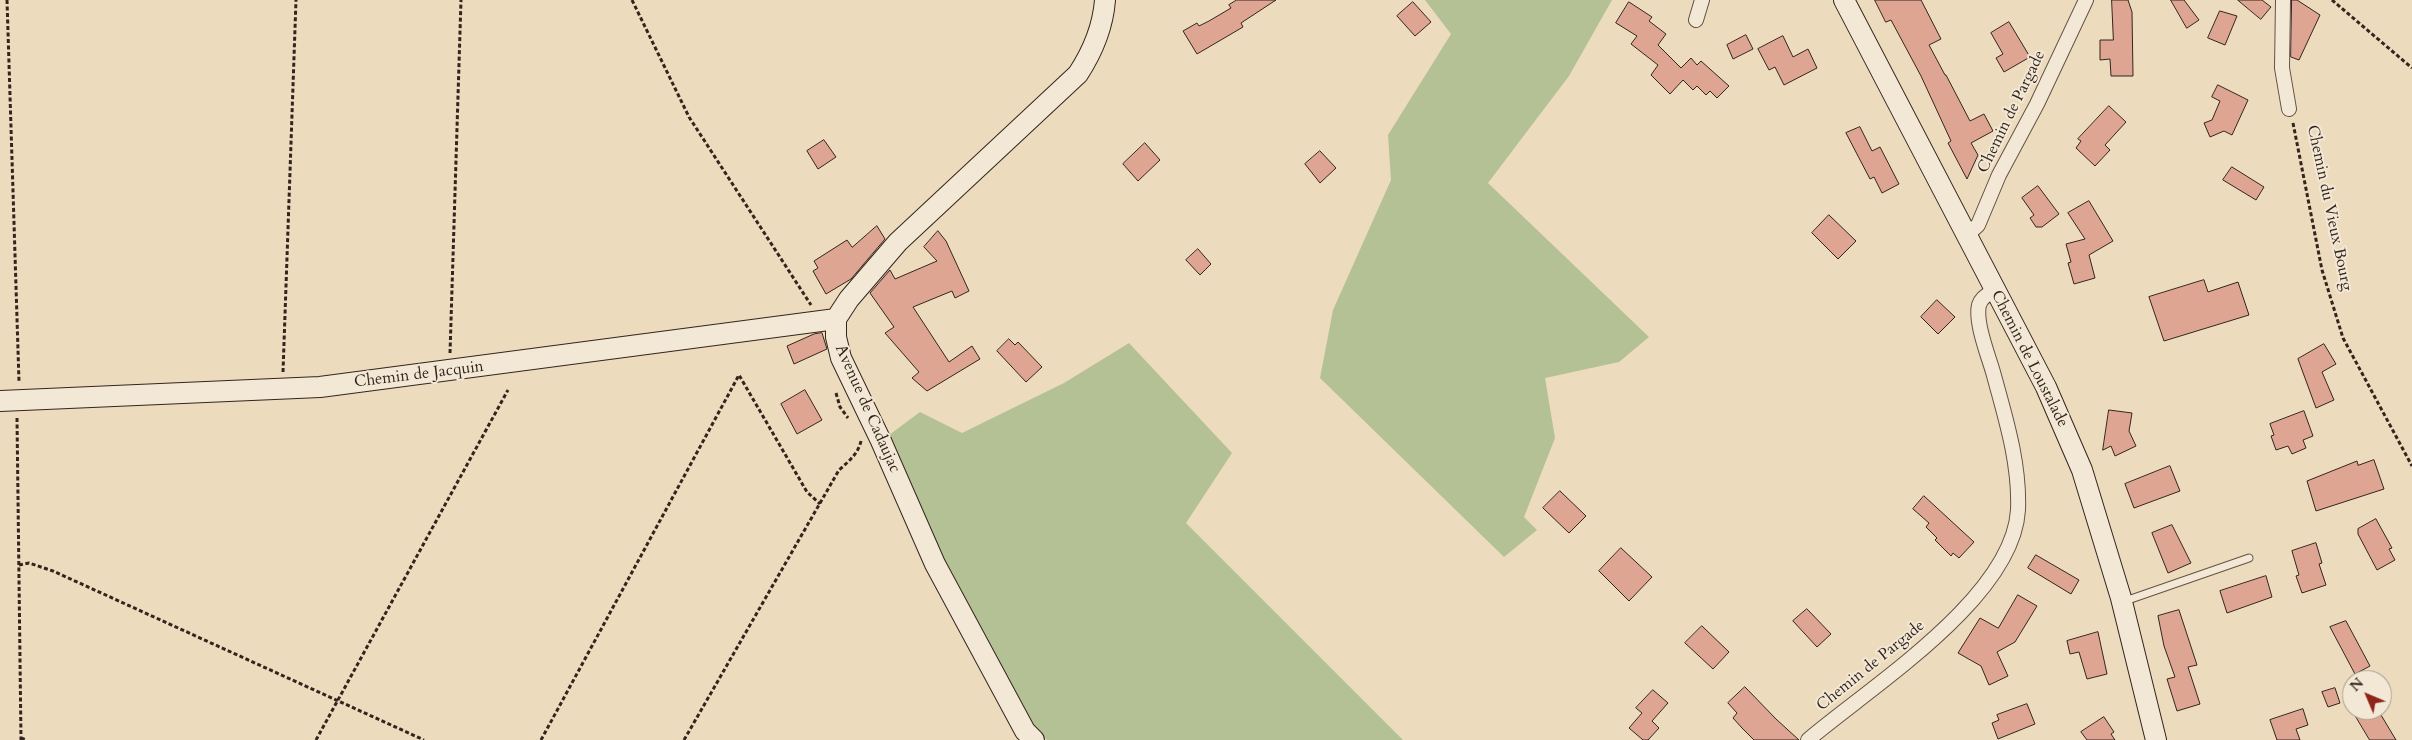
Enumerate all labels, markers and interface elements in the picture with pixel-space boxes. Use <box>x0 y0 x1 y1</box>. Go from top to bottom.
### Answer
street label: Chemin de Pargade <box>1974 48 2050 176</box>
street label: Chemin du Vieux Bourg <box>2302 123 2356 293</box>
street label: Chemin de Loustalade <box>1986 287 2072 431</box>
street label: Avenue de Cadaujac <box>830 342 904 476</box>
street label: Chemin de Jacquin <box>353 358 485 392</box>
street label: Chemin de Pargade <box>1813 616 1929 716</box>
north arrow <box>2342 670 2392 720</box>
text: N <box>2346 674 2368 696</box>

